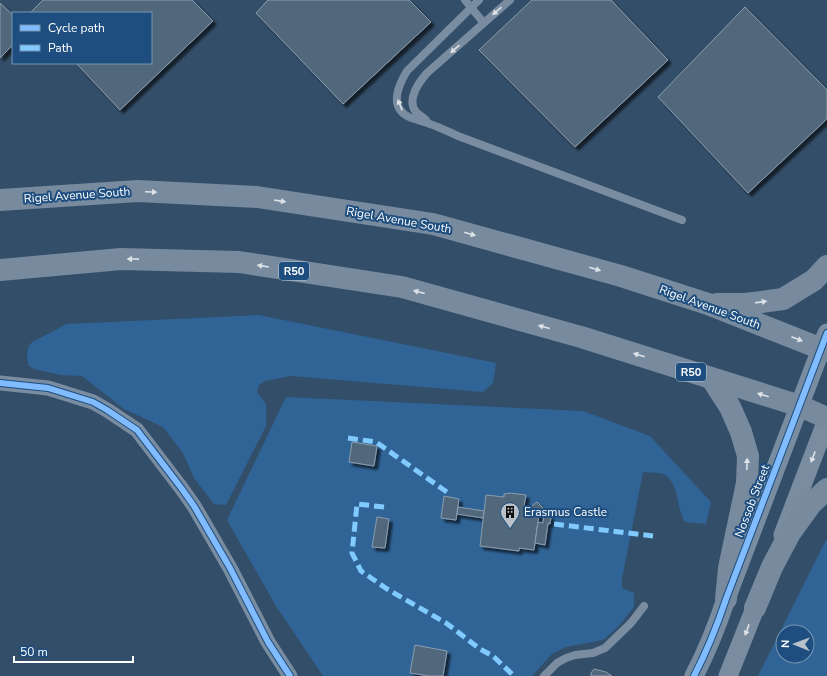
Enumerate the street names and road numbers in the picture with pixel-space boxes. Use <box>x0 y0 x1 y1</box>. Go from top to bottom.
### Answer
street label: Rigel Avenue South <box>23 183 131 207</box>
street label: Rigel Avenue South <box>345 203 453 237</box>
road number: R50 <box>279 262 309 280</box>
street label: Rigel Avenue South <box>657 281 763 333</box>
road number: R50 <box>676 363 706 381</box>
street label: Nossob Street <box>731 462 773 540</box>

